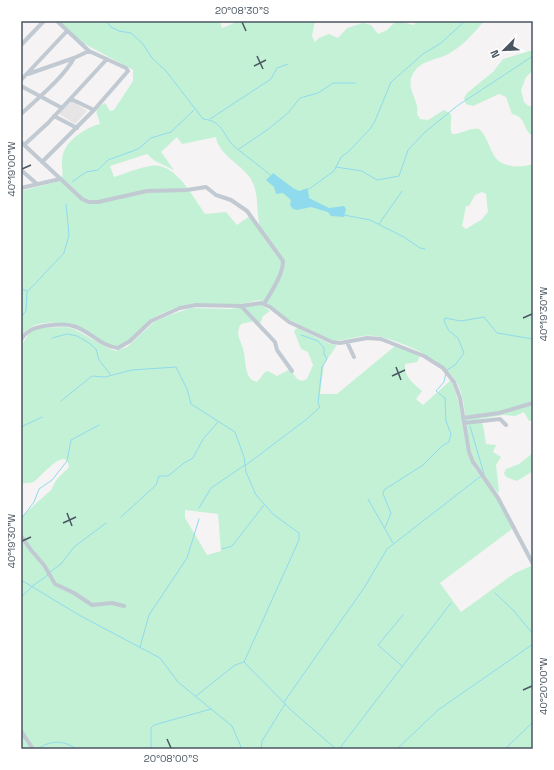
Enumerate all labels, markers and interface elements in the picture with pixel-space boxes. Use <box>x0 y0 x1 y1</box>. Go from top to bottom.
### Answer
text: 20°08'30"S <box>215 4 269 17</box>
north arrow <box>484 30 524 70</box>
text: N <box>487 48 503 60</box>
text: 40°19'00"W <box>5 141 18 197</box>
text: 40°19'30"W <box>537 286 550 341</box>
text: 40°19'30"W <box>5 513 18 568</box>
text: 40°20'00"W <box>537 657 550 715</box>
text: 20°08'00"S <box>144 752 198 765</box>

